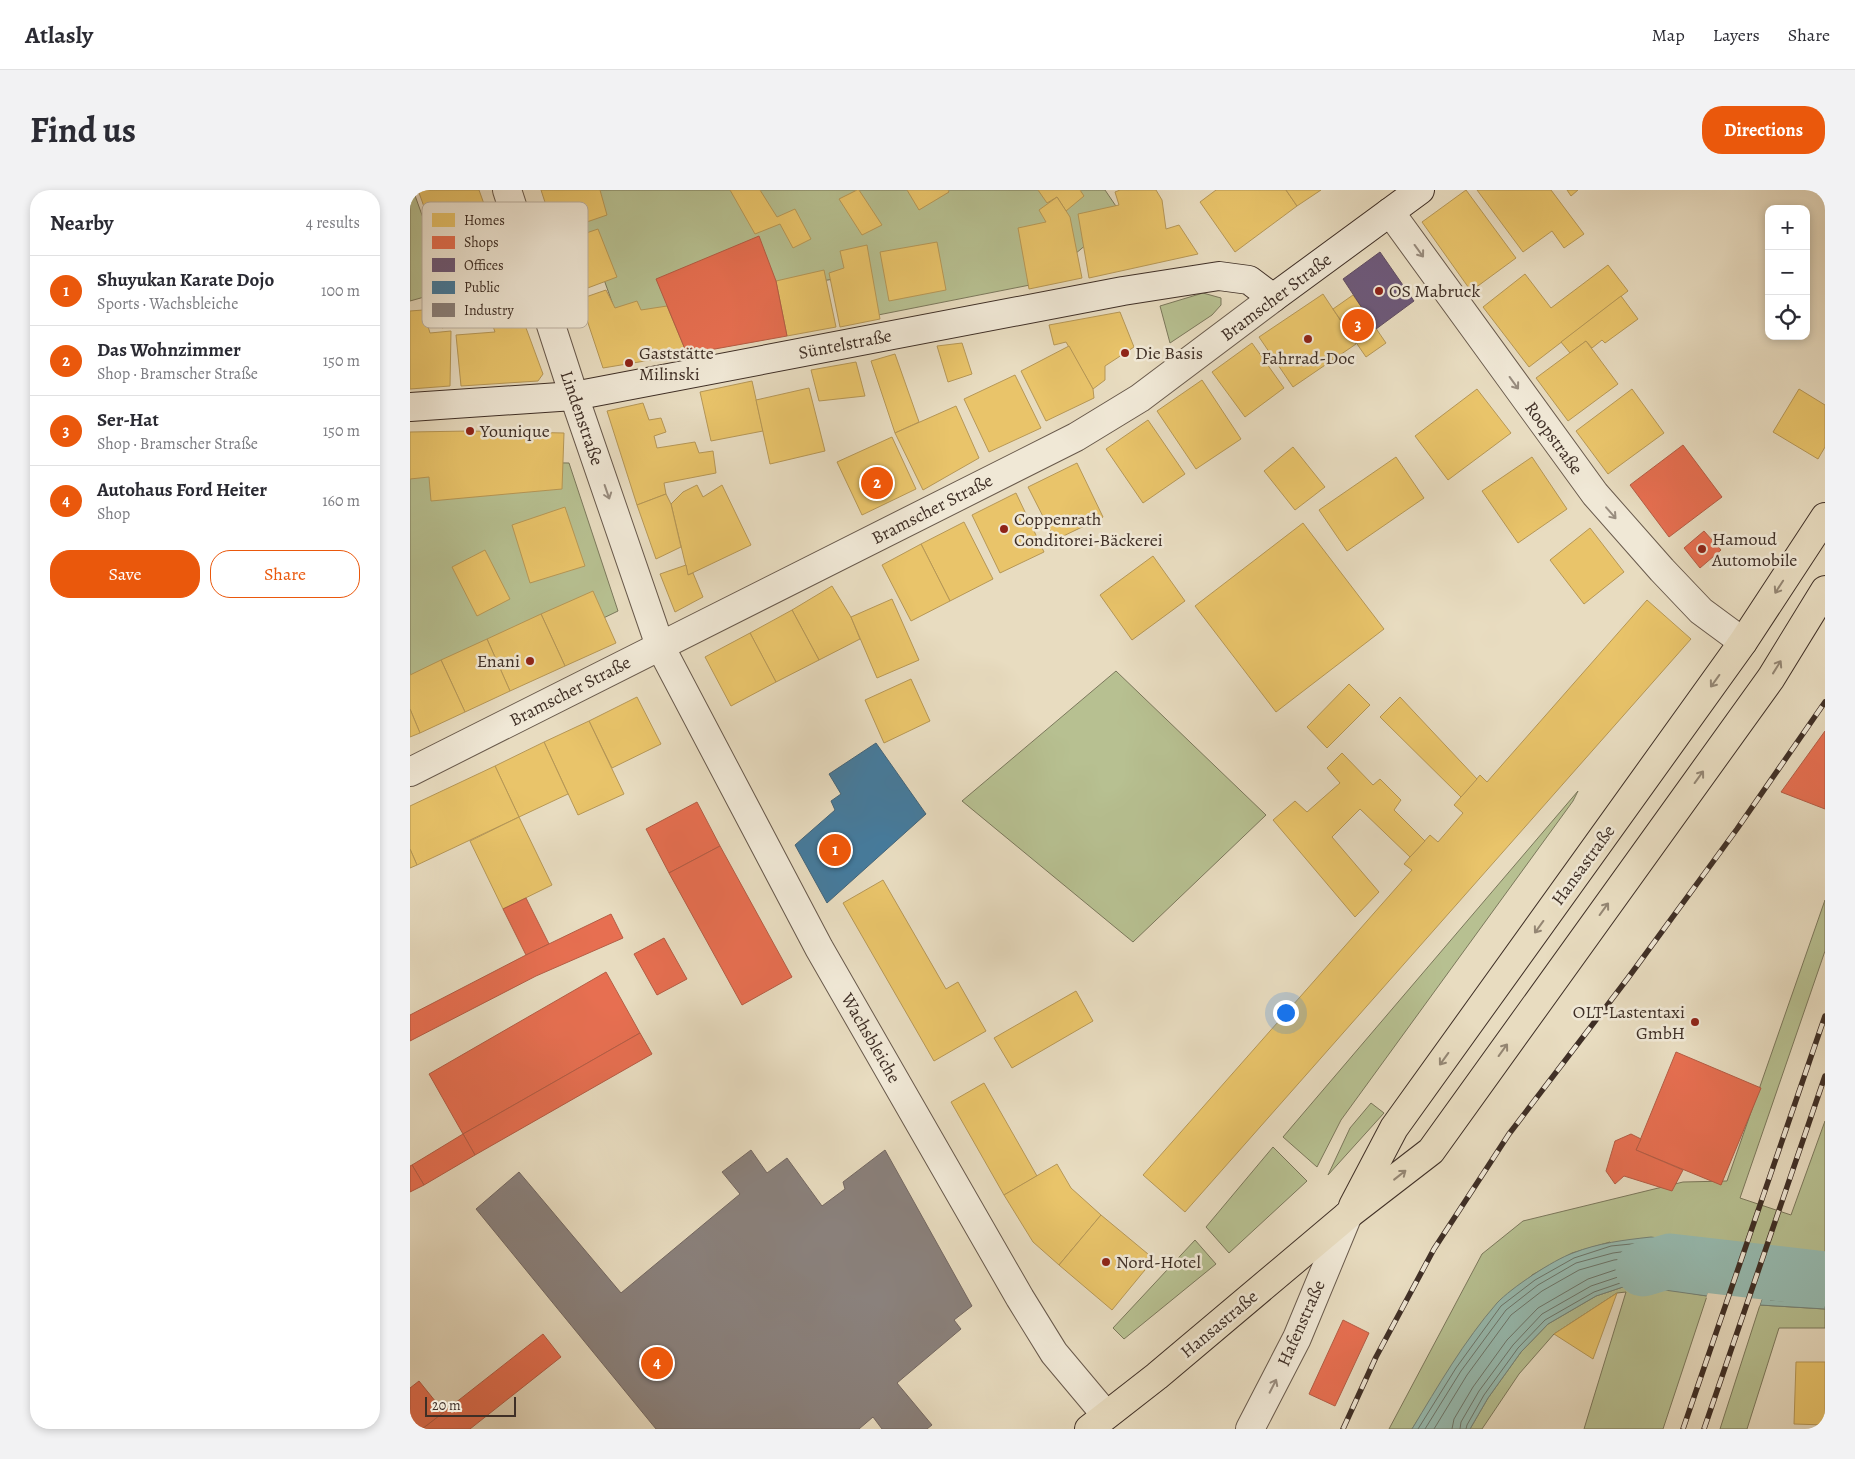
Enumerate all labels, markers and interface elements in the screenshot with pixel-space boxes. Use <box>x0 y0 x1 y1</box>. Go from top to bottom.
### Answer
text: Atlasly <box>25 19 93 51</box>
text: Map <box>1652 23 1685 47</box>
text: Layers <box>1713 23 1760 47</box>
text: Share <box>1788 23 1830 47</box>
text: Find us <box>30 106 136 154</box>
button: Directions <box>1702 106 1825 154</box>
legend <box>422 202 588 328</box>
map controls <box>1765 205 1810 340</box>
button: + <box>1765 205 1810 250</box>
text: Nearby <box>50 209 113 237</box>
text: Homes <box>464 211 505 230</box>
text: 4 results <box>306 212 360 234</box>
text: Shops <box>464 233 499 252</box>
one-way arrow <box>1414 244 1424 258</box>
street label: Bramscher Straße <box>1216 247 1336 347</box>
button: − <box>1765 250 1810 295</box>
text: Offices <box>464 256 504 275</box>
text: Shuyukan Karate Dojo <box>97 267 274 293</box>
text: Public <box>464 278 500 297</box>
place label: OS Mabruck <box>1389 279 1480 303</box>
text: 1 <box>63 280 69 302</box>
text: 100 m <box>321 280 360 302</box>
marker: OS Mabruck <box>1373 285 1385 297</box>
text: Sports · Wachsbleiche <box>97 293 238 315</box>
button: locate <box>1765 295 1810 340</box>
text: Industry <box>464 301 514 320</box>
pin: 3 <box>1342 306 1374 344</box>
street label: Süntelstraße <box>796 323 894 365</box>
marker: Fahrrad-Doc <box>1302 333 1314 345</box>
text: Das Wohnzimmer <box>97 337 241 363</box>
place label: Gaststätte Milinski <box>639 341 714 386</box>
place label: Die Basis <box>1135 341 1203 365</box>
place label: Fahrrad-Doc <box>1261 346 1355 370</box>
marker: Die Basis <box>1119 347 1131 359</box>
text: 2 <box>62 350 70 372</box>
text: 150 m <box>323 350 360 372</box>
marker: Gaststätte Milinski <box>623 357 635 369</box>
text: Shop · Bramscher Straße <box>97 363 258 385</box>
street label: Lindenstraße <box>555 367 609 469</box>
one-way arrow <box>1509 376 1519 390</box>
street label: Roopstraße <box>1519 397 1589 479</box>
text: Ser-Hat <box>97 407 159 433</box>
place label: Younique <box>479 419 550 443</box>
text: 3 <box>63 420 69 442</box>
text: 150 m <box>323 420 360 442</box>
marker: Younique <box>464 425 476 437</box>
text: Shop · Bramscher Straße <box>97 433 258 455</box>
pin: 2 <box>861 464 893 502</box>
street label: Bramscher Straße <box>867 468 997 550</box>
text: Autohaus Ford Heiter <box>97 477 267 503</box>
one-way arrow <box>603 484 612 499</box>
text: 4 <box>62 490 70 512</box>
text: 160 m <box>322 490 360 512</box>
text: Shop <box>97 503 130 525</box>
place label: Coppenrath Conditorei-Bäckerei <box>1014 507 1163 552</box>
one-way arrow <box>1606 507 1617 520</box>
marker: Coppenrath Conditorei-Bäckerei <box>998 523 1010 535</box>
place label: Hamoud Automobile <box>1711 527 1797 572</box>
marker: Hamoud Automobile <box>1696 543 1708 555</box>
button: Save <box>50 550 200 598</box>
button: Share <box>210 550 360 598</box>
one-way arrow <box>1774 580 1784 594</box>
place label: Enani <box>477 649 520 673</box>
street label: Bramscher Straße <box>505 650 635 732</box>
marker: Enani <box>524 655 536 667</box>
one-way arrow <box>1773 660 1783 674</box>
one-way arrow <box>1710 674 1720 688</box>
one-way arrow <box>1694 770 1704 784</box>
street label: Hansastraße <box>1546 820 1620 910</box>
pin: 1 <box>819 831 851 869</box>
one-way arrow <box>1599 902 1609 916</box>
one-way arrow <box>1534 920 1544 934</box>
street label: Wachsbleiche <box>835 988 906 1087</box>
your location <box>1273 1000 1299 1026</box>
place label: OLT-Lastentaxi GmbH <box>1573 1000 1685 1045</box>
marker: OLT-Lastentaxi GmbH <box>1689 1016 1701 1028</box>
one-way arrow <box>1498 1044 1508 1058</box>
one-way arrow <box>1439 1052 1449 1066</box>
one-way arrow <box>1393 1169 1406 1180</box>
place label: Nord-Hotel <box>1116 1250 1201 1274</box>
marker: Nord-Hotel <box>1100 1256 1112 1268</box>
street label: Hafenstraße <box>1271 1276 1331 1370</box>
street label: Hansastraße <box>1175 1285 1263 1363</box>
pin: 4 <box>641 1344 673 1382</box>
one-way arrow <box>1268 1378 1278 1393</box>
scale bar <box>425 1394 516 1417</box>
text: 20 m <box>432 1396 461 1415</box>

